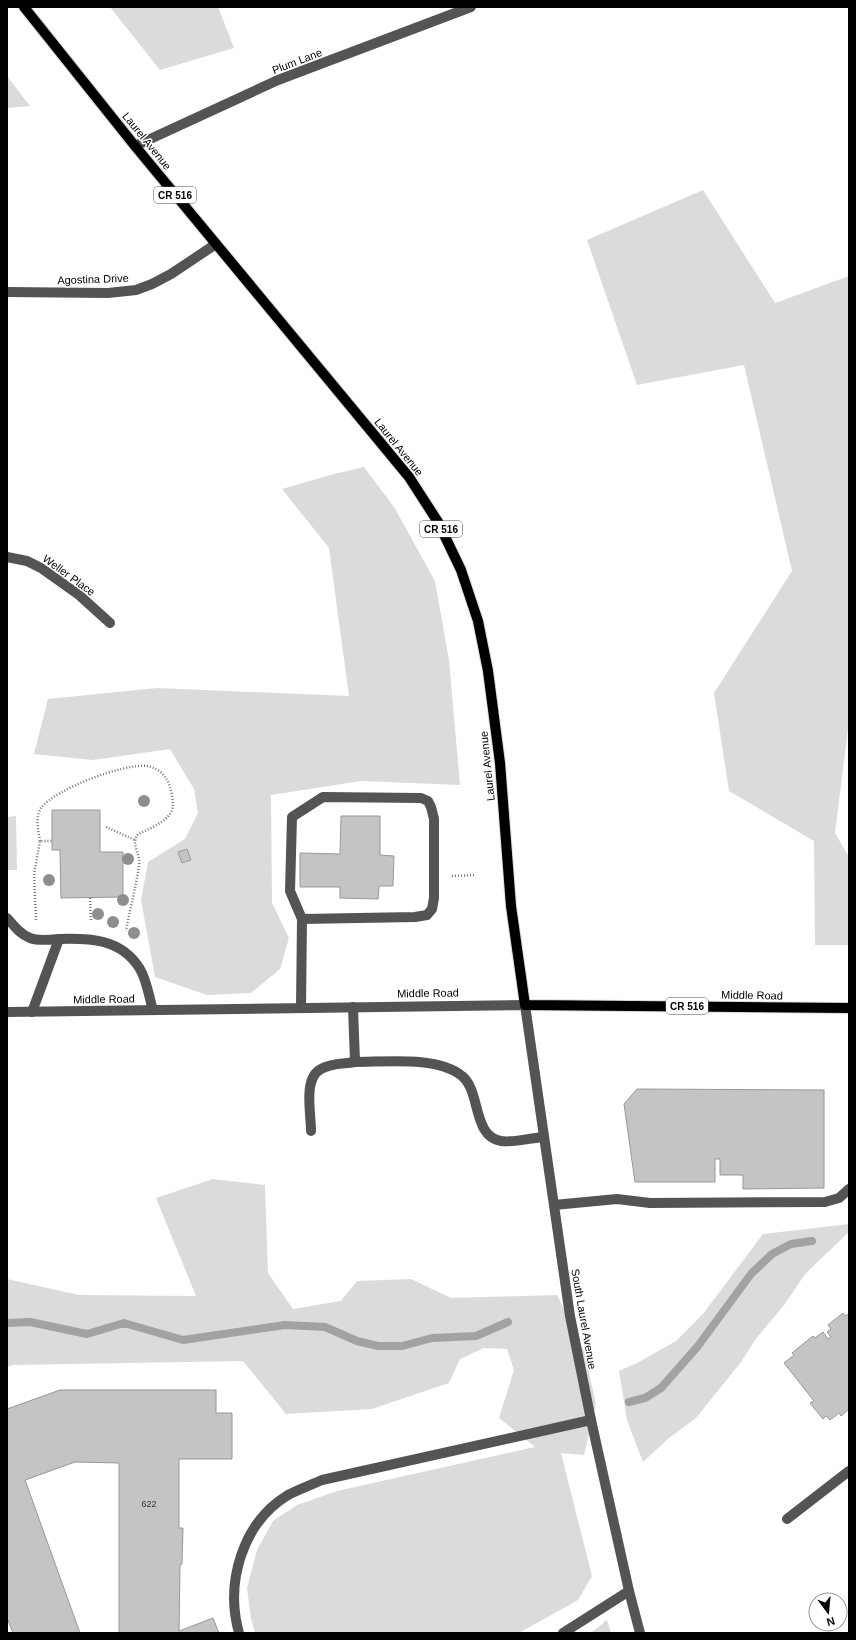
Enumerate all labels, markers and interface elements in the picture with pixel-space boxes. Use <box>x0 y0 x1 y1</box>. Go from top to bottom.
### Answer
street label: Plum Lane <box>270 46 324 76</box>
street label: Laurel Avenue <box>120 110 174 172</box>
road number: CR 516 <box>154 187 196 203</box>
street label: Agostina Drive <box>57 272 129 286</box>
street label: Laurel Avenue <box>372 416 426 478</box>
road number: CR 516 <box>420 521 462 537</box>
street label: Weller Place <box>41 552 97 598</box>
street label: Laurel Avenue <box>477 730 497 802</box>
street label: Middle Road <box>397 986 459 1000</box>
street label: Middle Road <box>721 988 783 1002</box>
street label: Middle Road <box>73 992 135 1006</box>
road number: CR 516 <box>666 998 708 1014</box>
street label: South Laurel Avenue <box>569 1268 599 1370</box>
house number: 622 <box>141 1499 157 1509</box>
north arrow <box>808 1592 848 1632</box>
text: N <box>825 1615 836 1628</box>

